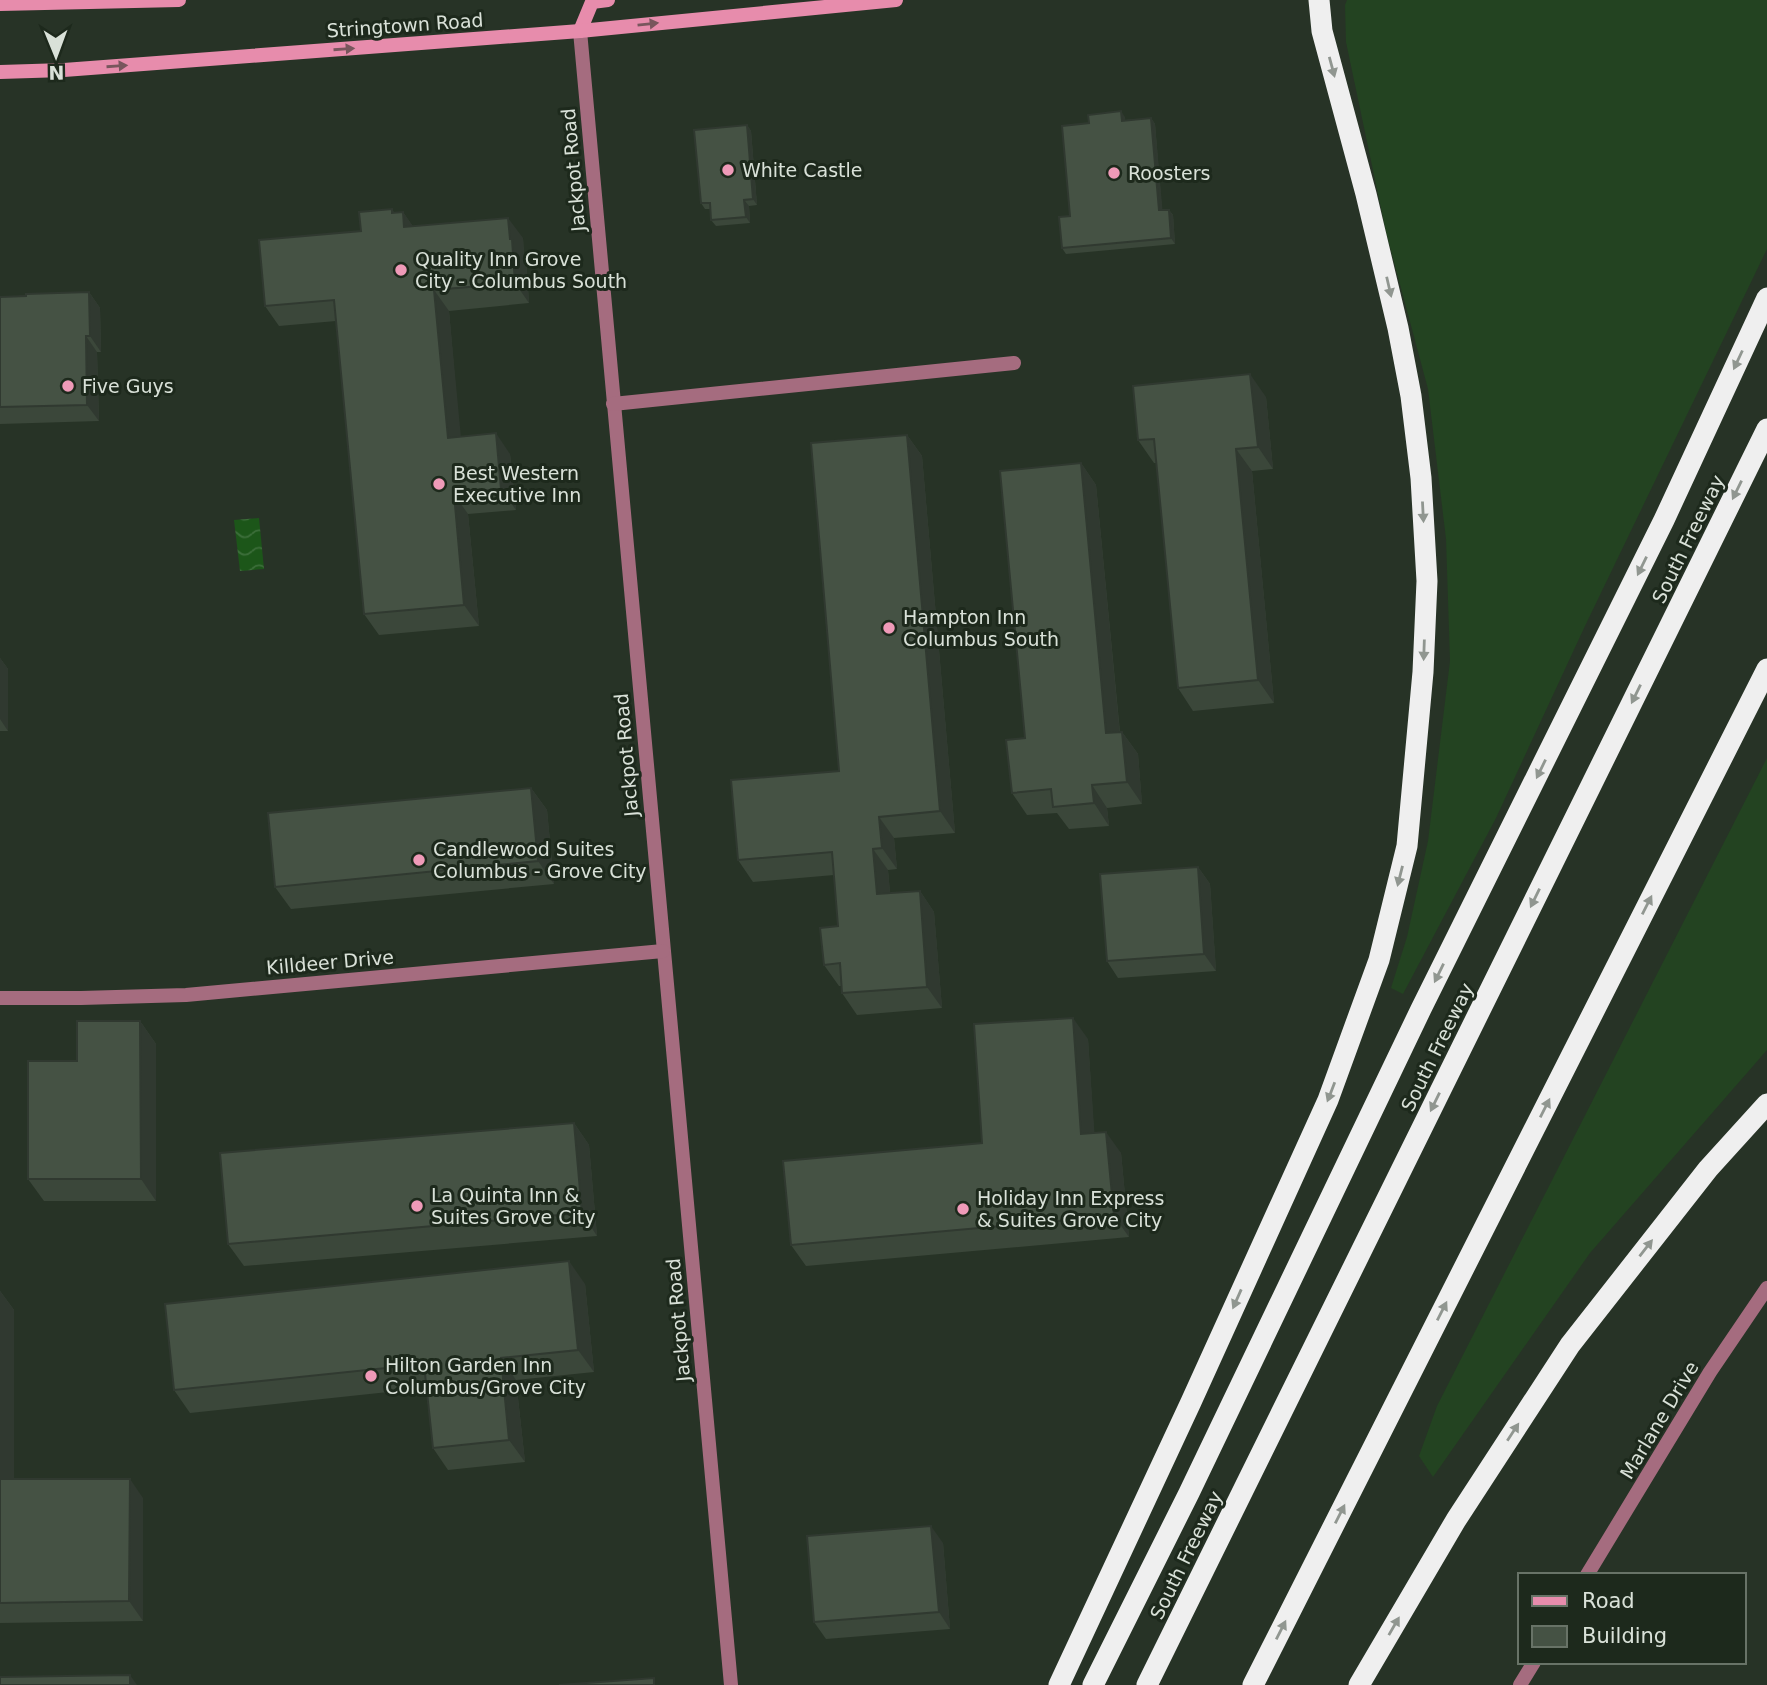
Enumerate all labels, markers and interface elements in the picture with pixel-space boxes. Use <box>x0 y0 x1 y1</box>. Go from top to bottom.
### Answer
street label: Stringtown Road <box>326 9 484 41</box>
one-way arrow <box>637 18 659 29</box>
north arrow <box>21 21 91 91</box>
one-way arrow <box>333 43 355 54</box>
one-way arrow <box>1327 56 1338 78</box>
one-way arrow <box>106 60 128 71</box>
text: N <box>48 62 64 84</box>
street label: Jackpot Road <box>557 108 589 233</box>
place label: White Castle <box>742 159 863 181</box>
marker: White Castle <box>720 162 736 178</box>
place label: Roosters <box>1128 162 1210 184</box>
marker: Roosters <box>1106 165 1122 181</box>
place label: Quality Inn Grove City - Columbus South <box>415 248 627 292</box>
marker: Quality Inn Grove City - Columbus South <box>393 262 409 278</box>
one-way arrow <box>1383 276 1394 298</box>
one-way arrow <box>1733 349 1744 370</box>
place label: Five Guys <box>82 375 174 397</box>
marker: Five Guys <box>60 378 76 394</box>
place label: Best Western Executive Inn <box>453 462 581 506</box>
street label: South Freeway <box>1647 471 1729 607</box>
marker: Best Western Executive Inn <box>431 476 447 492</box>
one-way arrow <box>1731 480 1742 500</box>
one-way arrow <box>1417 501 1428 523</box>
one-way arrow <box>1636 556 1647 576</box>
place label: Hampton Inn Columbus South <box>903 606 1059 650</box>
marker: Hampton Inn Columbus South <box>881 620 897 636</box>
one-way arrow <box>1418 639 1429 661</box>
one-way arrow <box>1631 684 1642 704</box>
street label: Jackpot Road <box>610 693 642 818</box>
one-way arrow <box>1535 759 1546 779</box>
place label: Candlewood Suites Columbus - Grove City <box>433 838 647 882</box>
marker: Candlewood Suites Columbus - Grove City <box>411 852 427 868</box>
one-way arrow <box>1394 865 1405 887</box>
one-way arrow <box>1530 888 1541 908</box>
one-way arrow <box>1642 895 1653 915</box>
street label: Killdeer Drive <box>265 945 395 979</box>
one-way arrow <box>1434 963 1445 983</box>
street label: South Freeway <box>1396 979 1478 1115</box>
one-way arrow <box>1325 1081 1336 1102</box>
one-way arrow <box>1429 1092 1440 1112</box>
one-way arrow <box>1539 1098 1550 1118</box>
place label: La Quinta Inn & Suites Grove City <box>431 1184 595 1228</box>
place label: Holiday Inn Express & Suites Grove City <box>977 1187 1164 1231</box>
marker: La Quinta Inn & Suites Grove City <box>409 1198 425 1214</box>
marker: Holiday Inn Express & Suites Grove City <box>955 1201 971 1217</box>
one-way arrow <box>1639 1240 1654 1258</box>
street label: Jackpot Road <box>662 1258 694 1383</box>
one-way arrow <box>1232 1289 1243 1310</box>
one-way arrow <box>1437 1301 1448 1321</box>
place label: Hilton Garden Inn Columbus/Grove City <box>385 1354 586 1398</box>
street label: Marlane Drive <box>1615 1357 1703 1483</box>
marker: Hilton Garden Inn Columbus/Grove City <box>363 1368 379 1384</box>
one-way arrow <box>1506 1423 1519 1442</box>
street label: South Freeway <box>1145 1487 1227 1623</box>
one-way arrow <box>1334 1504 1345 1524</box>
legend <box>1518 1573 1746 1664</box>
text: Road <box>1582 1589 1635 1613</box>
one-way arrow <box>1388 1617 1400 1636</box>
one-way arrow <box>1275 1620 1286 1640</box>
text: Building <box>1582 1624 1667 1648</box>

